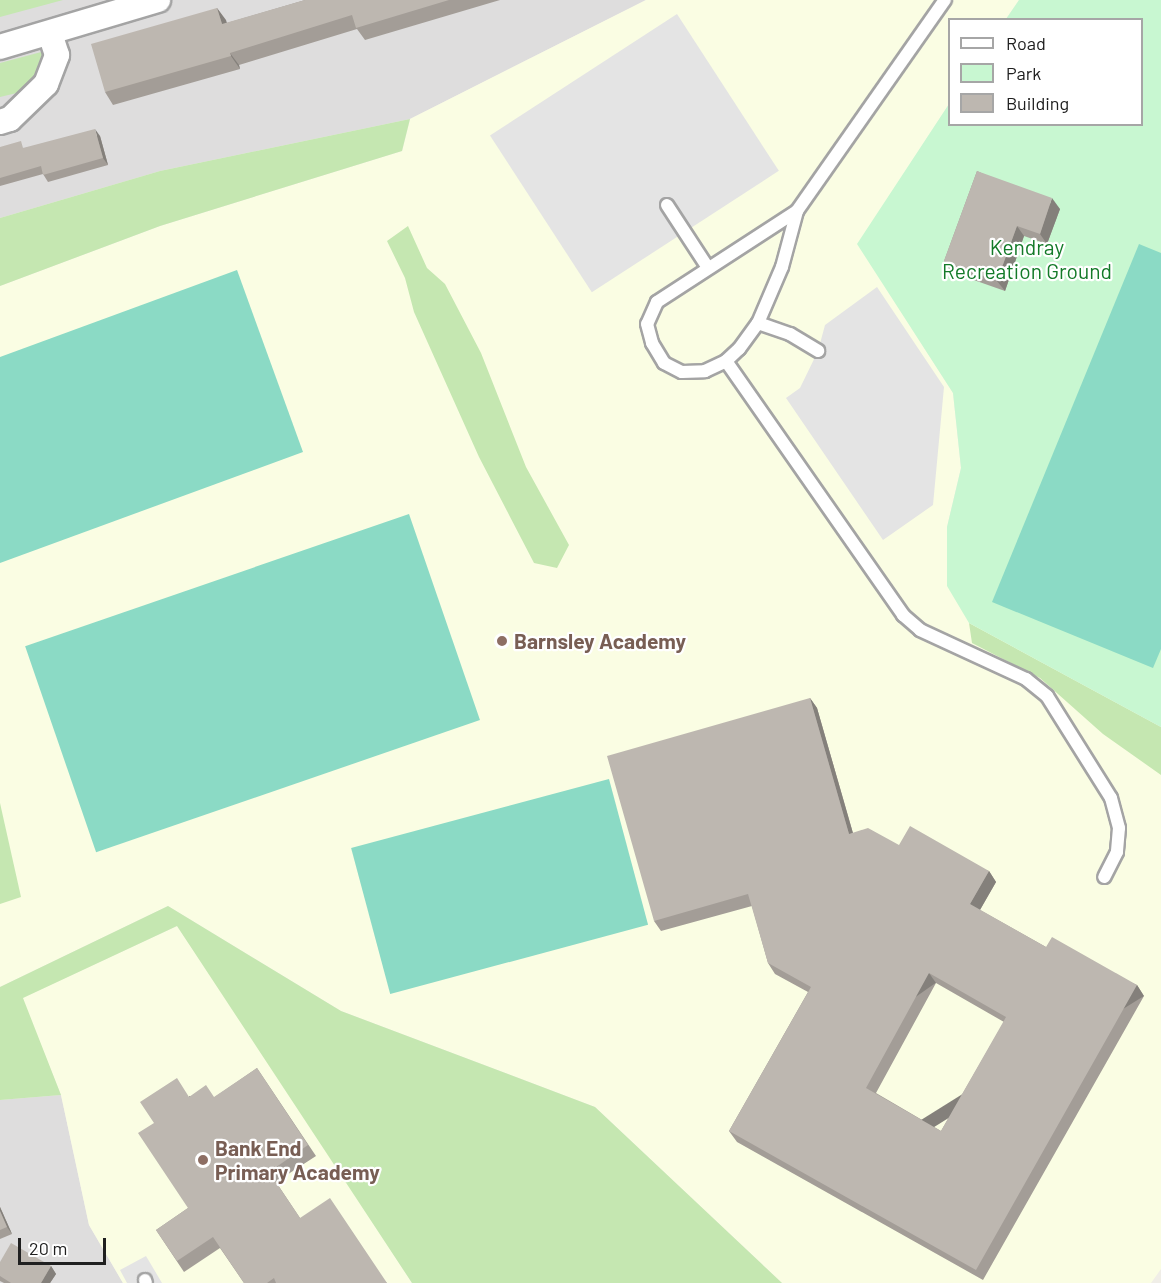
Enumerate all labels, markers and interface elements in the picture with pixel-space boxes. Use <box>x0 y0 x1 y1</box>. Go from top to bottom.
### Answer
legend <box>948 18 1143 126</box>
text: Road <box>1006 32 1046 54</box>
text: Park <box>1006 62 1041 84</box>
text: Building <box>1006 92 1069 114</box>
park label: Kendray Recreation Ground <box>942 234 1112 284</box>
place label: Barnsley Academy <box>514 628 686 654</box>
marker: Barnsley Academy <box>495 634 509 648</box>
place label: Bank End Primary Academy <box>215 1135 380 1185</box>
marker: Bank End Primary Academy <box>196 1153 210 1167</box>
scale bar <box>21 1226 110 1264</box>
text: 20 m <box>29 1237 67 1259</box>

